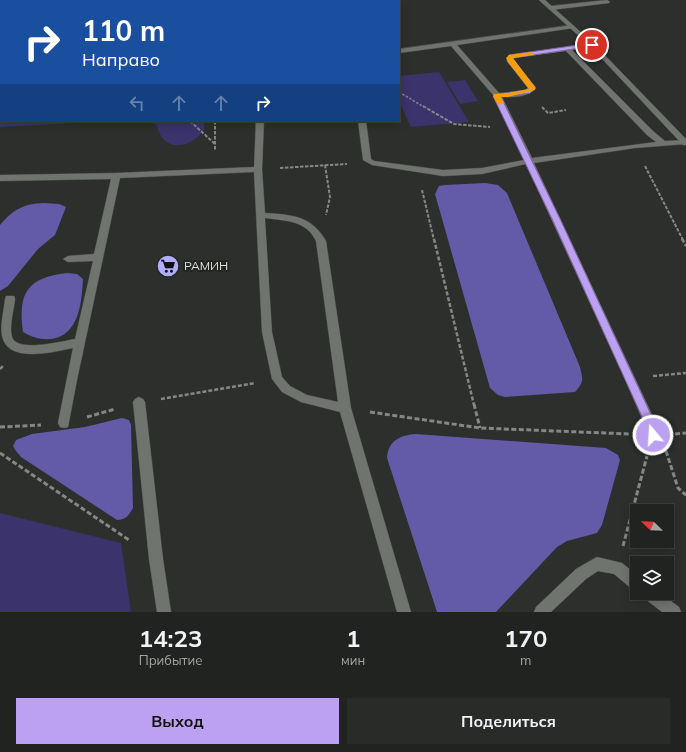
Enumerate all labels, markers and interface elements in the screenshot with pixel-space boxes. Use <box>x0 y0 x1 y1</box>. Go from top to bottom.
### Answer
text: 110 m <box>82 13 165 48</box>
icon: right <box>16 16 68 68</box>
pin <box>575 28 609 62</box>
icon: arrive <box>581 34 603 56</box>
text: Направо <box>82 48 160 71</box>
icon: left <box>126 92 148 114</box>
icon: ahead <box>168 92 190 114</box>
icon: ahead <box>210 92 232 114</box>
icon: right <box>252 92 274 114</box>
supermarket icon: РАМИН <box>155 253 181 279</box>
place label: РАМИН <box>184 258 228 273</box>
position arrow <box>632 414 674 456</box>
north arrow <box>630 504 674 548</box>
map controls <box>630 504 674 600</box>
button: layers <box>630 556 674 600</box>
text: 14:23 <box>139 623 202 653</box>
text: 1 <box>346 623 360 653</box>
text: 170 <box>504 623 547 653</box>
text: Прибытие <box>139 652 202 668</box>
text: мин <box>341 652 365 668</box>
text: m <box>520 652 531 668</box>
button: Выход <box>16 698 339 744</box>
button: Поделиться <box>347 698 670 744</box>

